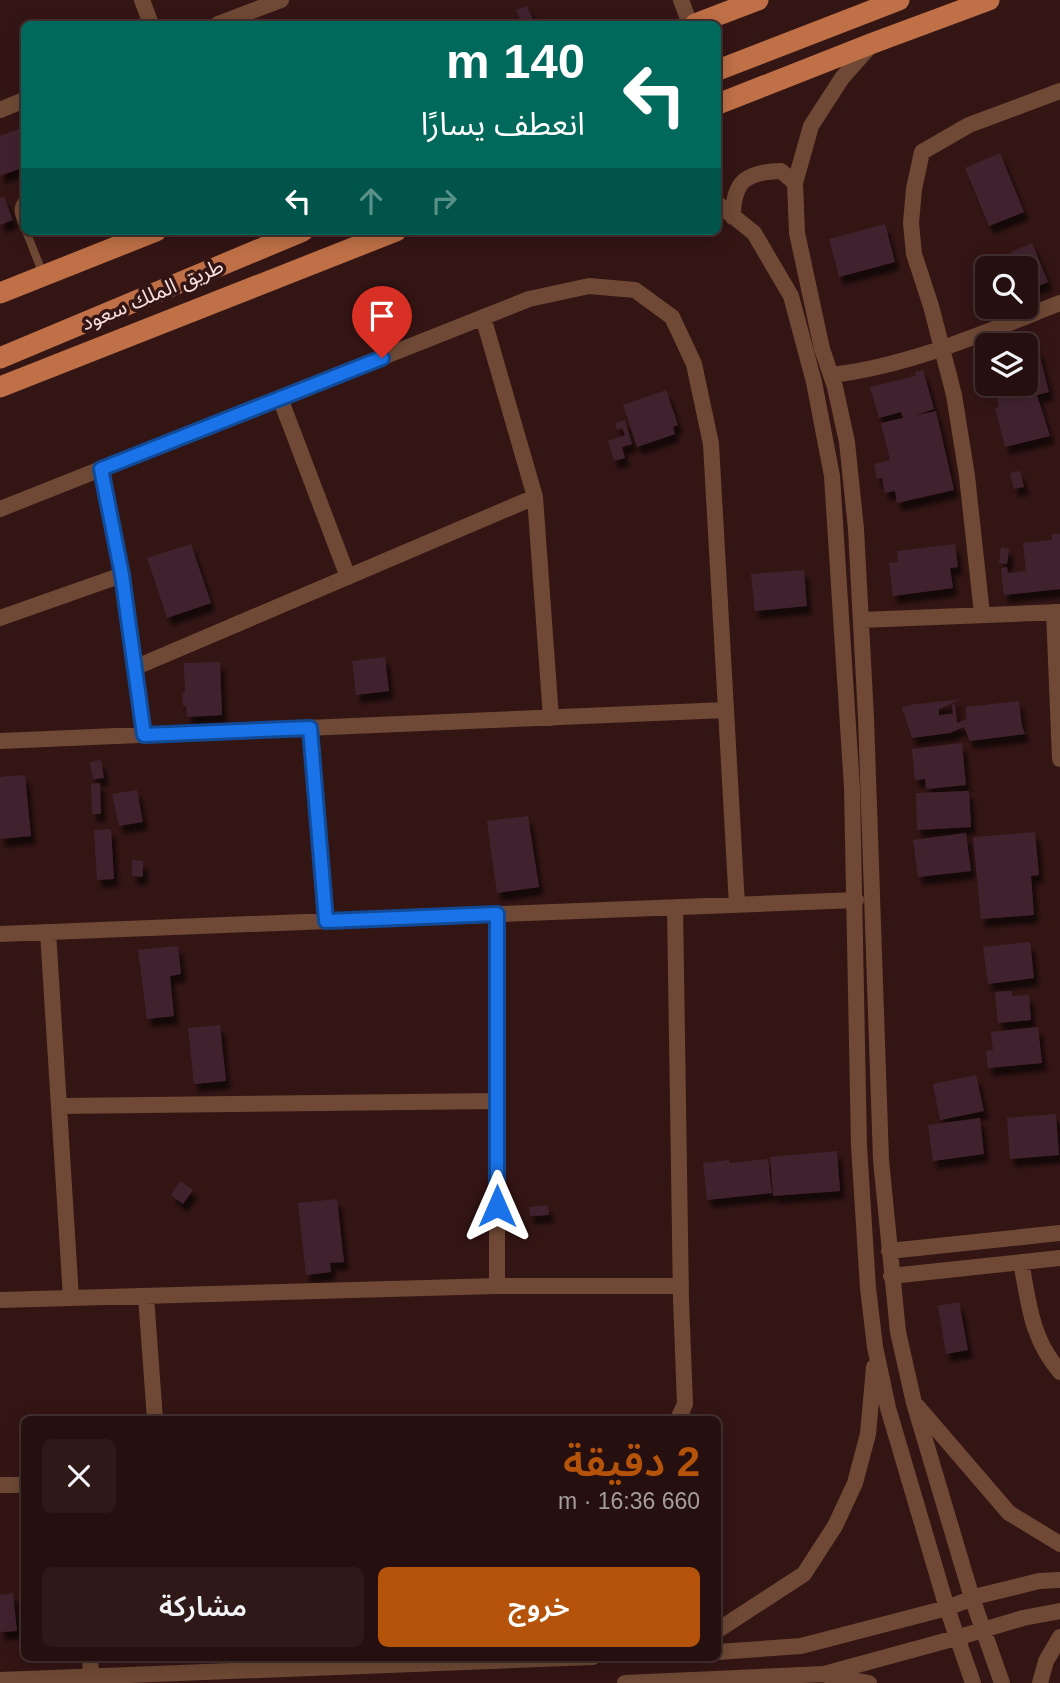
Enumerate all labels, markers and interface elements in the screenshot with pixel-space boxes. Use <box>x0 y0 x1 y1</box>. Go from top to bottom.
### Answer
text: 140 m <box>446 34 585 88</box>
icon: left <box>609 49 700 140</box>
text: انعطف يسارًا <box>421 106 585 142</box>
icon: left <box>279 182 317 220</box>
icon: ahead <box>352 182 390 220</box>
icon: right <box>425 182 463 220</box>
street label: طريق الملك سعود <box>77 254 227 336</box>
map controls <box>975 256 1038 396</box>
button: search <box>975 256 1038 319</box>
pin <box>352 286 412 358</box>
icon: arrive <box>363 297 401 335</box>
button: layers <box>975 333 1038 396</box>
position arrow <box>460 1169 534 1243</box>
text: 2 دقيقة <box>563 1438 700 1485</box>
button: close <box>42 1439 116 1513</box>
text: 660 m · 16:36 <box>558 1488 700 1514</box>
button: مشاركة <box>42 1567 364 1647</box>
button: خروج <box>378 1567 700 1647</box>

